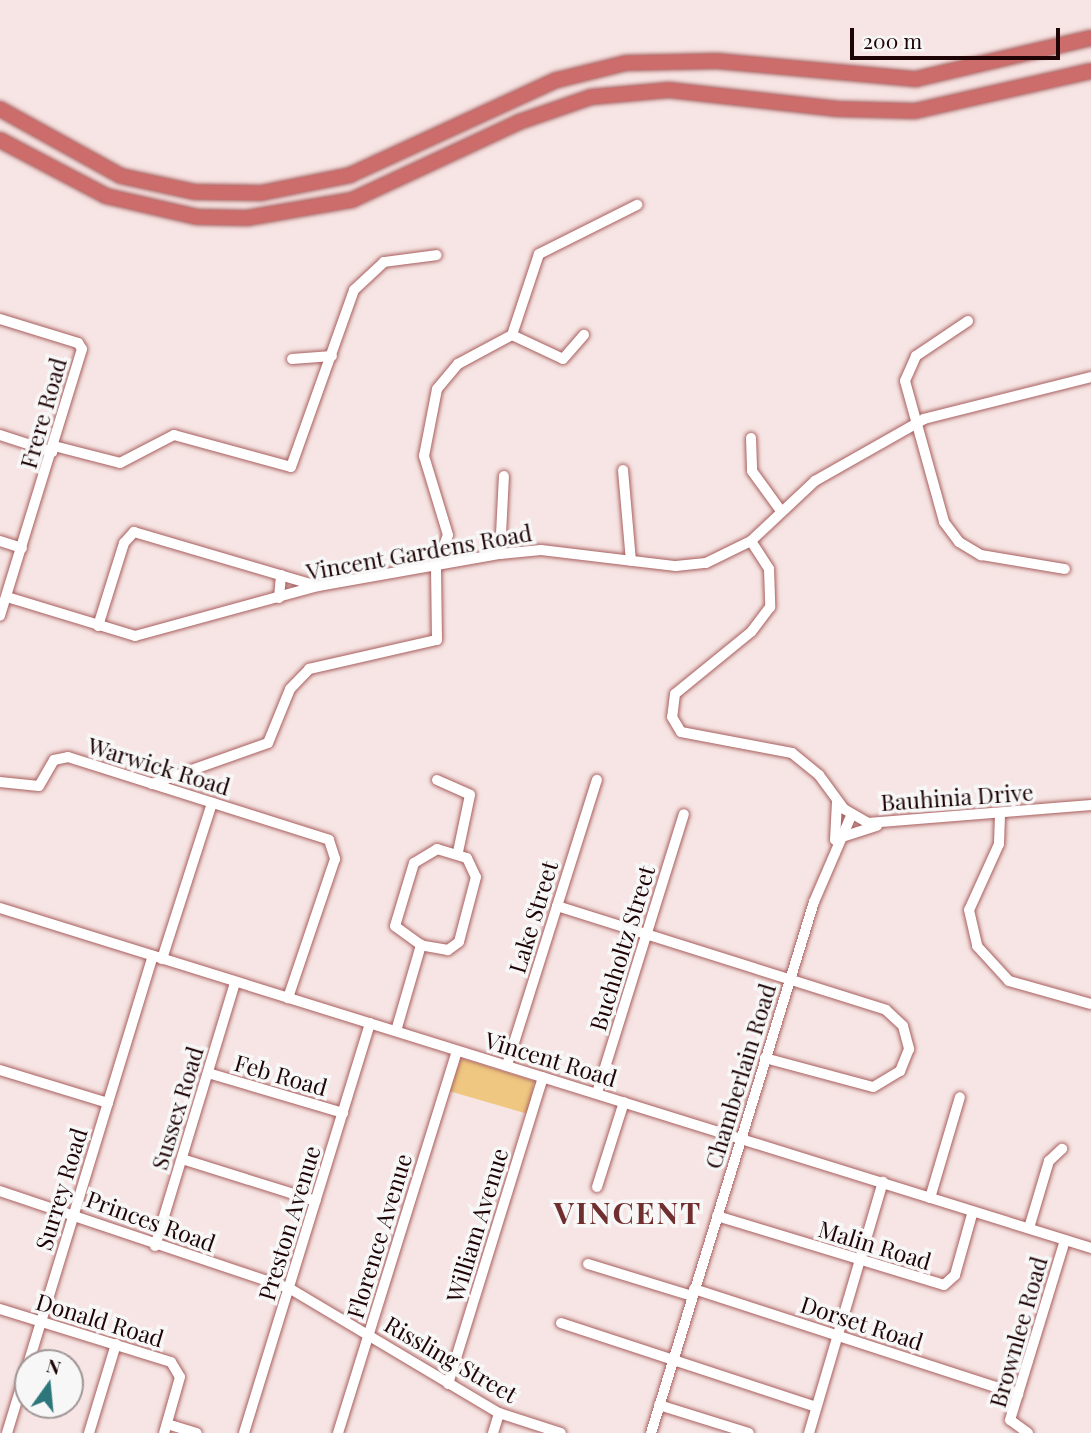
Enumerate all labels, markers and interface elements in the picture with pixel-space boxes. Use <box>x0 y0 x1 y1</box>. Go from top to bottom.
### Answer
scale bar <box>853 14 1063 58</box>
text: 200 m <box>863 26 922 54</box>
street label: Frere Road <box>14 354 72 472</box>
street label: Vincent Gardens Road <box>304 519 534 585</box>
street label: Warwick Road <box>84 731 234 801</box>
street label: Bauhinia Drive <box>880 778 1034 816</box>
street label: Lake Street <box>503 857 563 977</box>
street label: Buchholtz Street <box>584 862 660 1034</box>
street label: Chamberlain Road <box>699 980 781 1172</box>
street label: Vincent Road <box>481 1026 621 1092</box>
street label: Sussex Road <box>145 1043 209 1173</box>
street label: Feb Road <box>231 1049 331 1101</box>
street label: Surrey Road <box>29 1124 93 1254</box>
street label: Preston Avenue <box>252 1142 326 1304</box>
street label: William Avenue <box>440 1144 514 1306</box>
street label: Florence Avenue <box>341 1150 417 1322</box>
street label: Princes Road <box>83 1185 219 1257</box>
district label: VINCENT <box>555 1194 701 1230</box>
street label: Malin Road <box>815 1215 935 1275</box>
street label: Brownlee Road <box>983 1253 1053 1411</box>
street label: Donald Road <box>33 1287 167 1353</box>
street label: Dorset Road <box>797 1290 927 1356</box>
street label: Rissling Street <box>380 1310 522 1408</box>
north arrow <box>14 1349 84 1419</box>
text: N <box>44 1351 64 1380</box>

